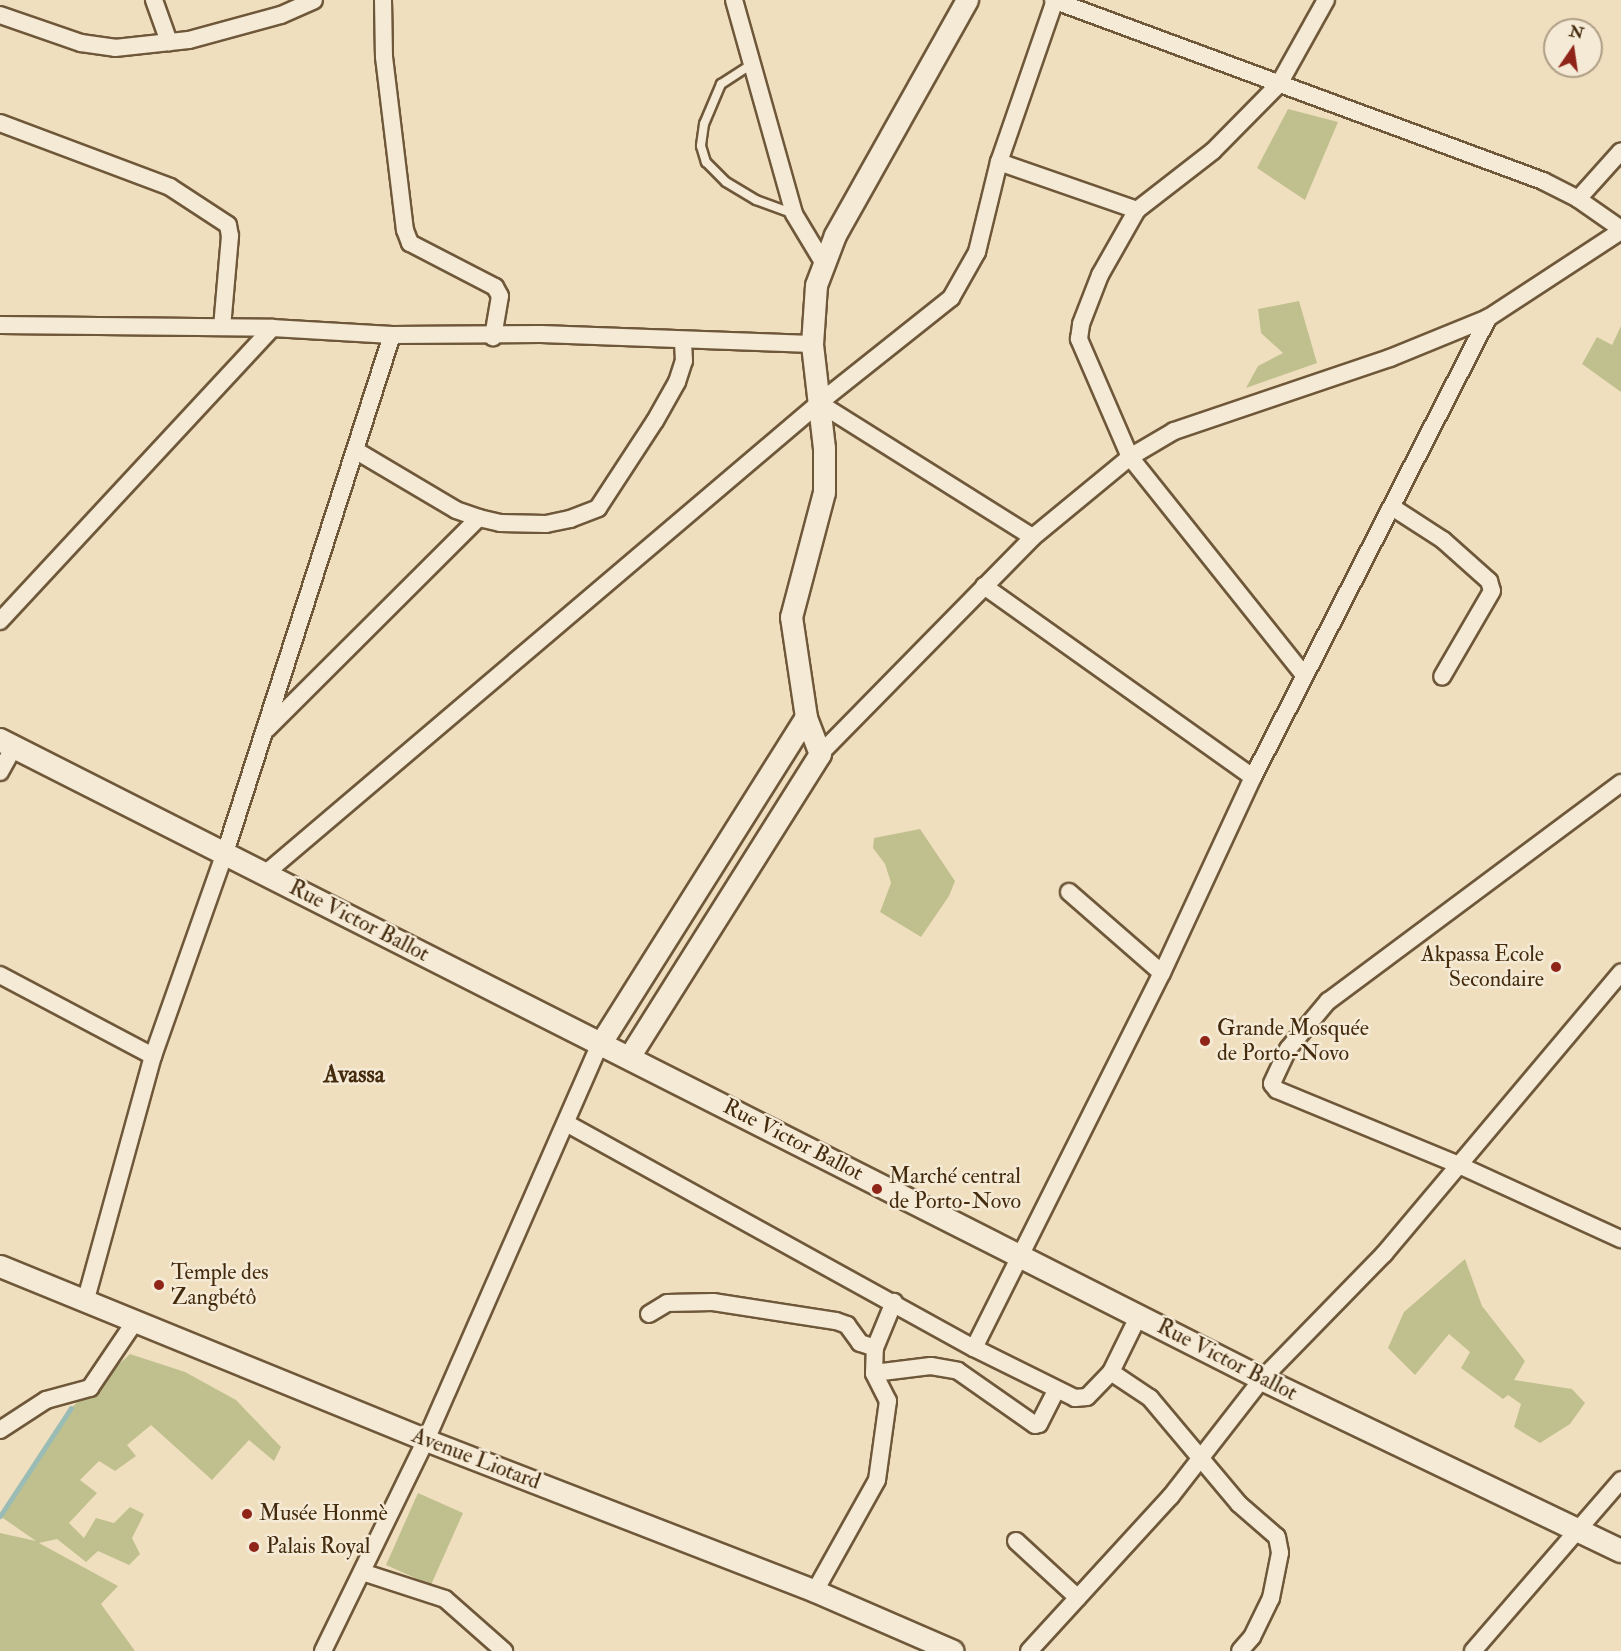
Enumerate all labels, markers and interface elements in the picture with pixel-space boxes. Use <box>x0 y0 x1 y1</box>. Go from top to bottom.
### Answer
north arrow <box>1543 18 1603 78</box>
text: N <box>1567 21 1586 44</box>
street label: Rue Victor Ballot <box>285 874 433 968</box>
place label: Akpassa Ecole Secondaire <box>1421 941 1544 992</box>
marker: Akpassa Ecole Secondaire <box>1549 960 1563 974</box>
place label: Grande Mosquée de Porto-Novo <box>1217 1015 1369 1066</box>
marker: Grande Mosquée de Porto-Novo <box>1198 1034 1212 1048</box>
district label: Avassa <box>323 1061 385 1089</box>
street label: Rue Victor Ballot <box>719 1093 867 1187</box>
place label: Marché central de Porto-Novo <box>889 1163 1021 1214</box>
marker: Marché central de Porto-Novo <box>870 1182 884 1196</box>
place label: Temple des Zangbétô <box>171 1259 269 1310</box>
marker: Temple des Zangbétô <box>152 1278 166 1292</box>
street label: Rue Victor Ballot <box>1153 1313 1301 1407</box>
street label: Avenue Liotard <box>408 1422 544 1496</box>
place label: Musée Honmè <box>259 1501 388 1527</box>
marker: Musée Honmè <box>240 1507 254 1521</box>
place label: Palais Royal <box>266 1534 370 1560</box>
marker: Palais Royal <box>247 1540 261 1554</box>

